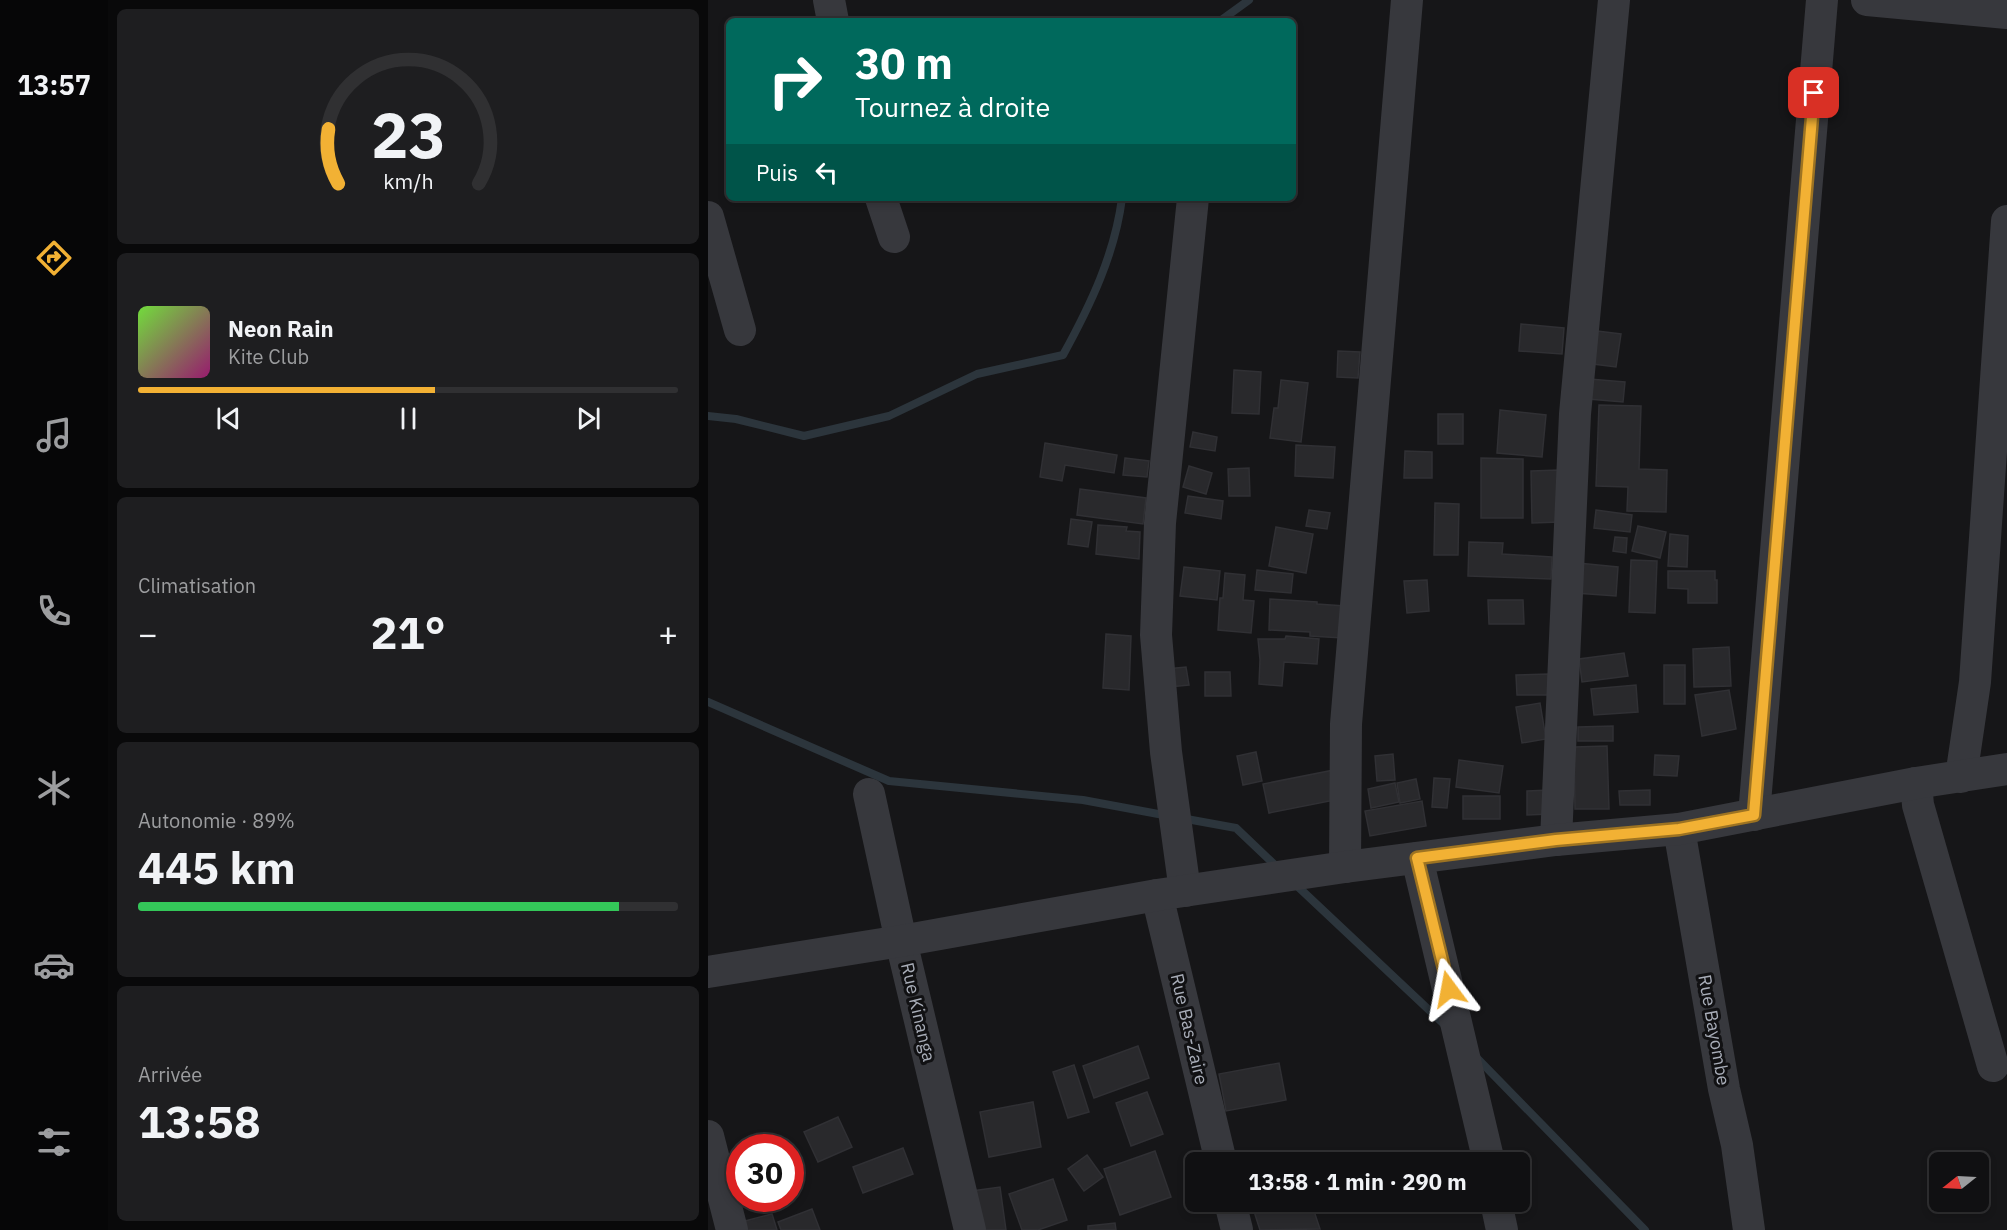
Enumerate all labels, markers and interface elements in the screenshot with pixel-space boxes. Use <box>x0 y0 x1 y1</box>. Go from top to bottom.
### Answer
text: 30 m <box>855 36 953 91</box>
icon: right <box>756 42 834 120</box>
text: 13:57 <box>17 67 91 102</box>
pin <box>1788 67 1839 118</box>
icon: arrive <box>1797 76 1830 109</box>
text: Tournez à droite <box>855 89 1050 124</box>
text: 23 <box>371 94 445 175</box>
icon: left <box>810 156 843 189</box>
text: Puis <box>756 158 798 187</box>
text: km/h <box>383 167 433 195</box>
icon: directions <box>33 237 75 279</box>
text: Neon Rain <box>228 314 334 343</box>
text: Kite Club <box>228 343 309 370</box>
icon: previous <box>212 402 245 435</box>
icon: pause <box>392 402 425 435</box>
icon: next <box>572 402 605 435</box>
icon: music <box>33 414 75 456</box>
text: Climatisation <box>138 572 256 599</box>
icon: phone <box>33 590 75 632</box>
text: 21° <box>370 603 446 661</box>
text: − <box>138 612 158 655</box>
text: + <box>658 612 678 655</box>
icon: climate <box>33 767 75 809</box>
text: Autonomie · 89% <box>138 807 295 834</box>
text: 445 km <box>138 838 296 896</box>
icon: car <box>33 944 75 986</box>
position arrow <box>1417 957 1481 1021</box>
street label: Rue Kinanga <box>896 960 941 1064</box>
street label: Rue Bas-Zaire <box>1166 971 1213 1087</box>
street label: Rue Bayombe <box>1693 973 1736 1087</box>
text: Arrivée <box>138 1061 202 1088</box>
text: 13:58 <box>138 1092 261 1150</box>
icon: filters <box>33 1121 75 1163</box>
speed limit sign: 30 <box>726 1134 804 1212</box>
north arrow <box>1929 1152 1989 1212</box>
map controls <box>1929 1152 1989 1212</box>
text: 13:58 · 1 min · 290 m <box>1248 1167 1467 1196</box>

